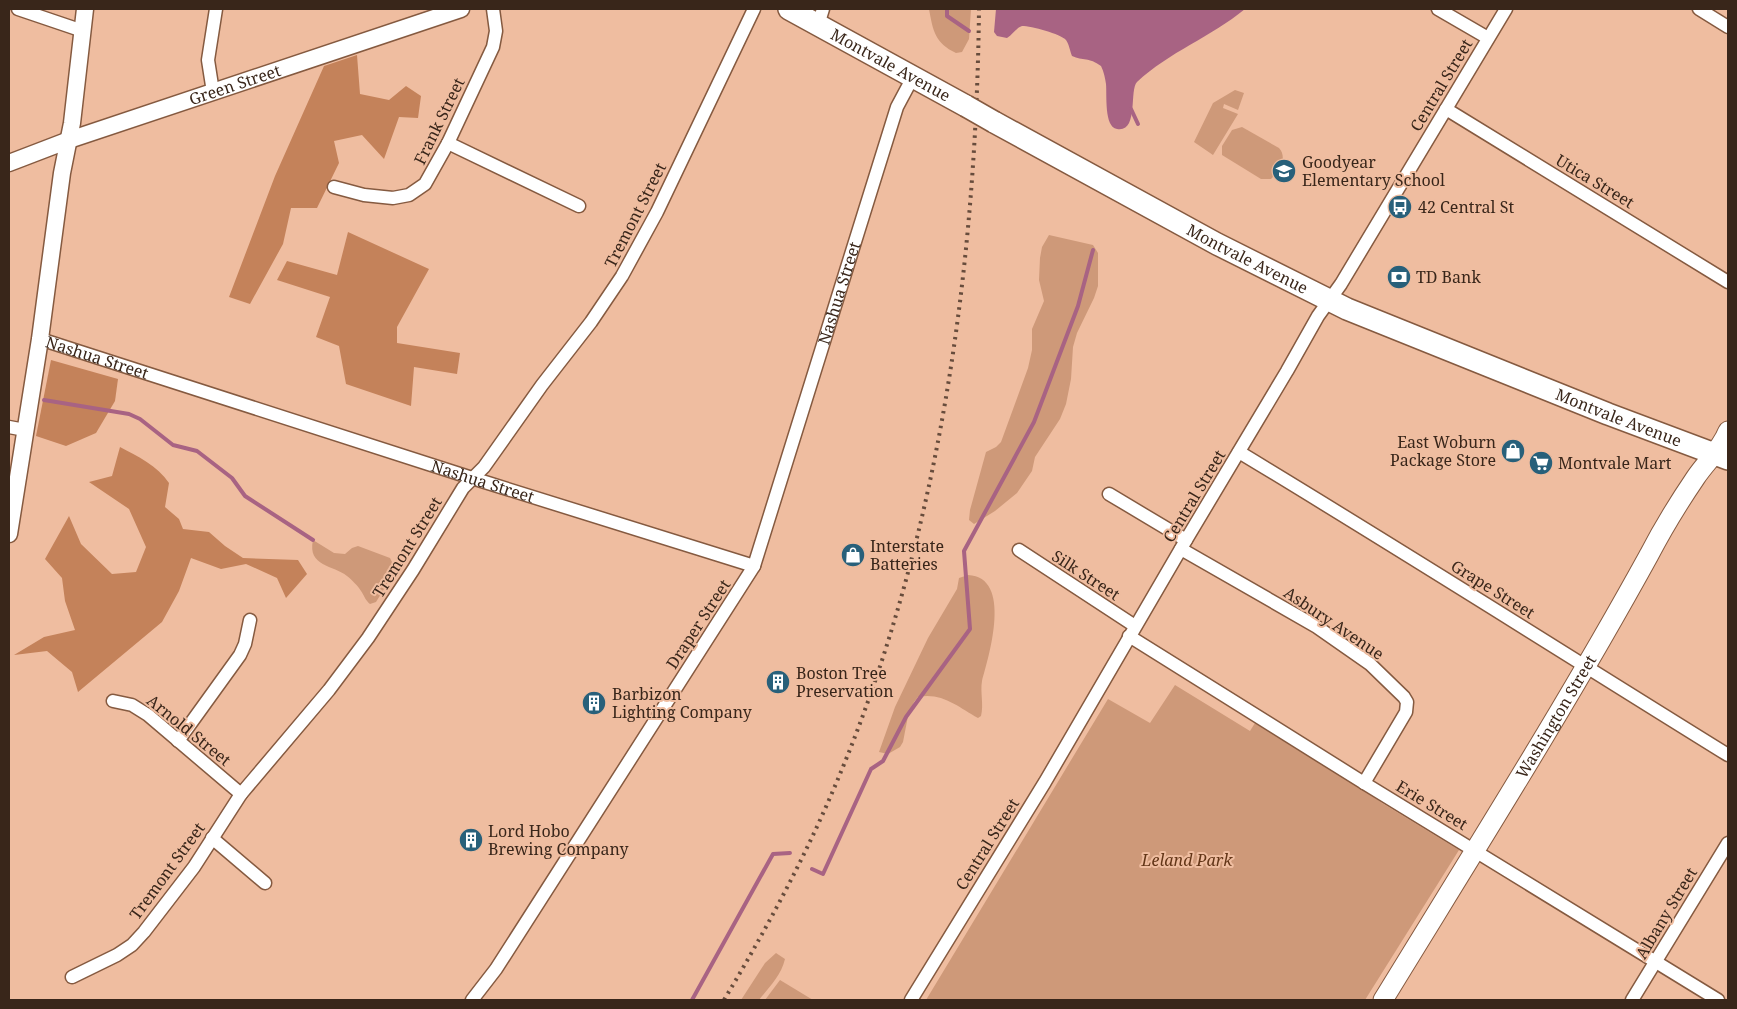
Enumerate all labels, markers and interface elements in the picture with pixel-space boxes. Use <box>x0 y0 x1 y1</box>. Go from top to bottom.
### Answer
street label: Montvale Avenue <box>827 23 955 106</box>
street label: Central Street <box>1405 34 1477 135</box>
street label: Green Street <box>186 59 284 110</box>
street label: Frank Street <box>408 74 470 168</box>
street label: Utica Street <box>1552 149 1639 213</box>
place label: Goodyear Elementary School <box>1302 151 1445 191</box>
street label: Tremont Street <box>599 158 671 271</box>
school or university icon: Goodyear Elementary School <box>1271 158 1297 184</box>
bus stop icon: 42 Central St <box>1387 194 1413 220</box>
place label: 42 Central St <box>1418 196 1514 218</box>
street label: Montvale Avenue <box>1183 219 1312 299</box>
street label: Nashua Street <box>813 239 865 347</box>
bank icon: TD Bank <box>1386 264 1412 290</box>
place label: TD Bank <box>1416 266 1481 288</box>
street label: Nashua Street <box>43 331 152 384</box>
street label: Montvale Avenue <box>1552 383 1685 452</box>
place label: East Woburn Package Store <box>1390 431 1496 471</box>
shop icon: East Woburn Package Store <box>1500 438 1526 464</box>
street label: Central Street <box>1158 445 1230 546</box>
supermarket icon: Montvale Mart <box>1528 450 1554 476</box>
place label: Montvale Mart <box>1558 452 1672 474</box>
street label: Nashua Street <box>429 455 537 508</box>
street label: Tremont Street <box>367 492 447 602</box>
place label: Interstate Batteries <box>870 535 944 575</box>
shop icon: Interstate Batteries <box>840 542 866 568</box>
street label: Silk Street <box>1048 545 1125 605</box>
street label: Grape Street <box>1447 555 1539 624</box>
street label: Draper Street <box>661 575 735 673</box>
street label: Asbury Avenue <box>1280 581 1388 665</box>
street label: Washington Street <box>1511 650 1601 782</box>
place label: Boston Tree Preservation <box>796 662 894 702</box>
building icon: Boston Tree Preservation <box>765 669 791 695</box>
place label: Barbizon Lighting Company <box>612 683 753 723</box>
street label: Arnold Street <box>142 689 236 771</box>
building icon: Barbizon Lighting Company <box>581 690 607 716</box>
street label: Erie Street <box>1392 775 1472 835</box>
street label: Central Street <box>950 794 1024 894</box>
street label: Tremont Street <box>124 818 210 924</box>
place label: Lord Hobo Brewing Company <box>488 820 630 860</box>
building icon: Lord Hobo Brewing Company <box>458 827 484 853</box>
park label: Leland Park <box>1141 849 1233 871</box>
street label: Albany Street <box>1630 863 1702 963</box>

